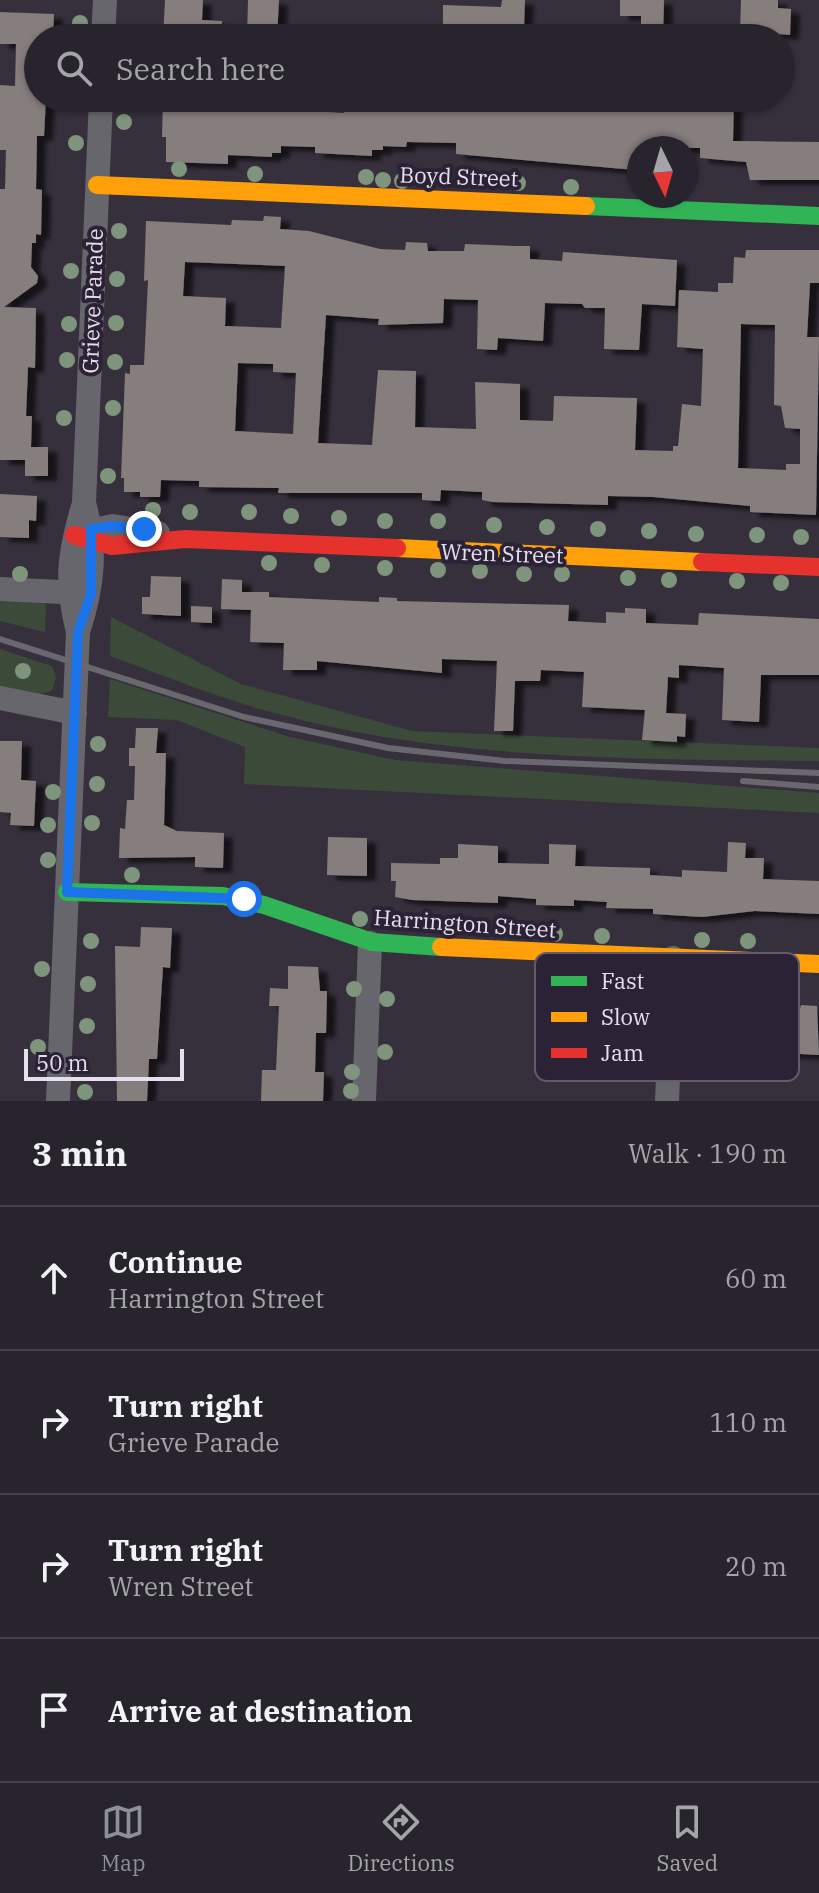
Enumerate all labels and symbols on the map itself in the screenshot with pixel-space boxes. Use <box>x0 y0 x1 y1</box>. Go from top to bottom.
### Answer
north arrow <box>627 136 699 208</box>
street label: Boyd Street <box>399 159 519 193</box>
street label: Grieve Parade <box>75 228 109 374</box>
route end <box>126 511 162 547</box>
street label: Wren Street <box>440 536 564 570</box>
route start <box>226 881 262 917</box>
street label: Harrington Street <box>373 902 557 944</box>
legend <box>535 953 799 1081</box>
text: Fast <box>601 966 644 995</box>
text: Slow <box>601 1002 650 1031</box>
text: Jam <box>601 1038 644 1067</box>
scale bar <box>24 1045 184 1081</box>

